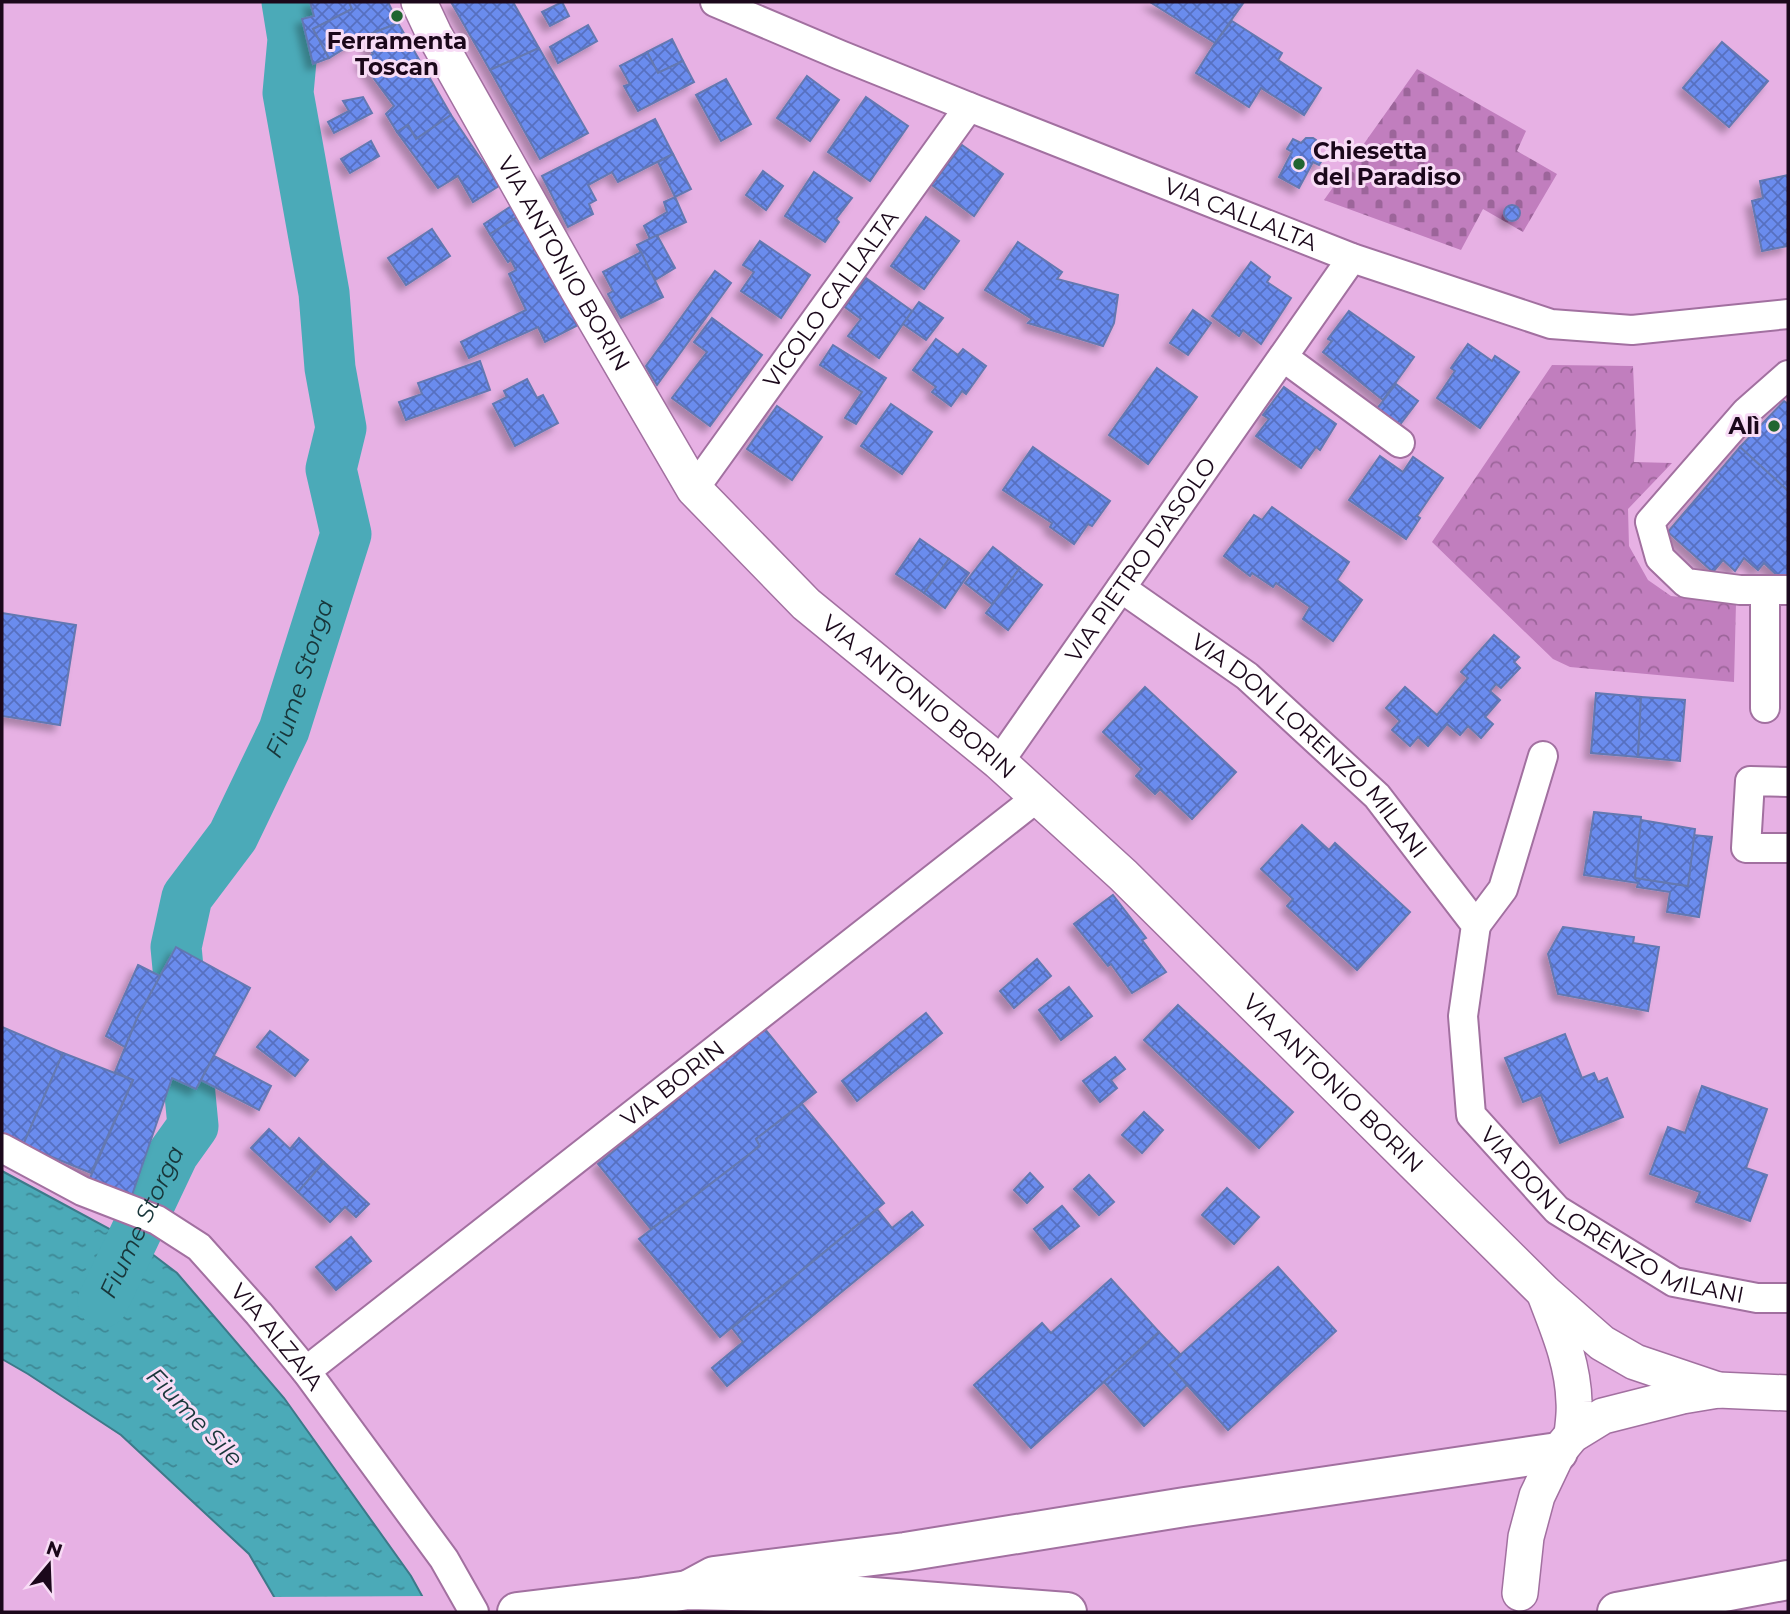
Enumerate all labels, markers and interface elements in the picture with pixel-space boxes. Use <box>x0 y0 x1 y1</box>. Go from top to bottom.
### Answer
marker: Ferramenta Toscan <box>389 8 405 24</box>
place label: Ferramenta Toscan <box>327 27 467 81</box>
place label: Chiesetta del Paradiso <box>1313 137 1461 191</box>
street label: VIA ANTONIO BORIN <box>492 151 636 376</box>
marker: Chiesetta del Paradiso <box>1291 156 1307 172</box>
street label: VIA CALLALTA <box>1160 171 1322 257</box>
street label: VICOLO CALLALTA <box>757 204 905 394</box>
place label: Alì <box>1728 412 1760 440</box>
marker: Alì <box>1766 418 1782 434</box>
street label: VIA PIETRO D'ASOLO <box>1059 452 1222 668</box>
water label: Fiume Storga <box>258 595 339 762</box>
street label: VIA ANTONIO BORIN <box>816 609 1022 784</box>
street label: VIA DON LORENZO MILANI <box>1186 627 1433 864</box>
street label: VIA ANTONIO BORIN <box>1237 988 1429 1179</box>
street label: VIA BORIN <box>615 1034 730 1133</box>
street label: VIA DON LORENZO MILANI <box>1474 1121 1747 1309</box>
water label: Fiume Storga <box>93 1141 189 1302</box>
street label: VIA ALZAIA <box>224 1278 329 1396</box>
water label: Fiume Sile <box>141 1362 249 1472</box>
north arrow <box>14 1530 84 1600</box>
text: N <box>43 1536 65 1563</box>

